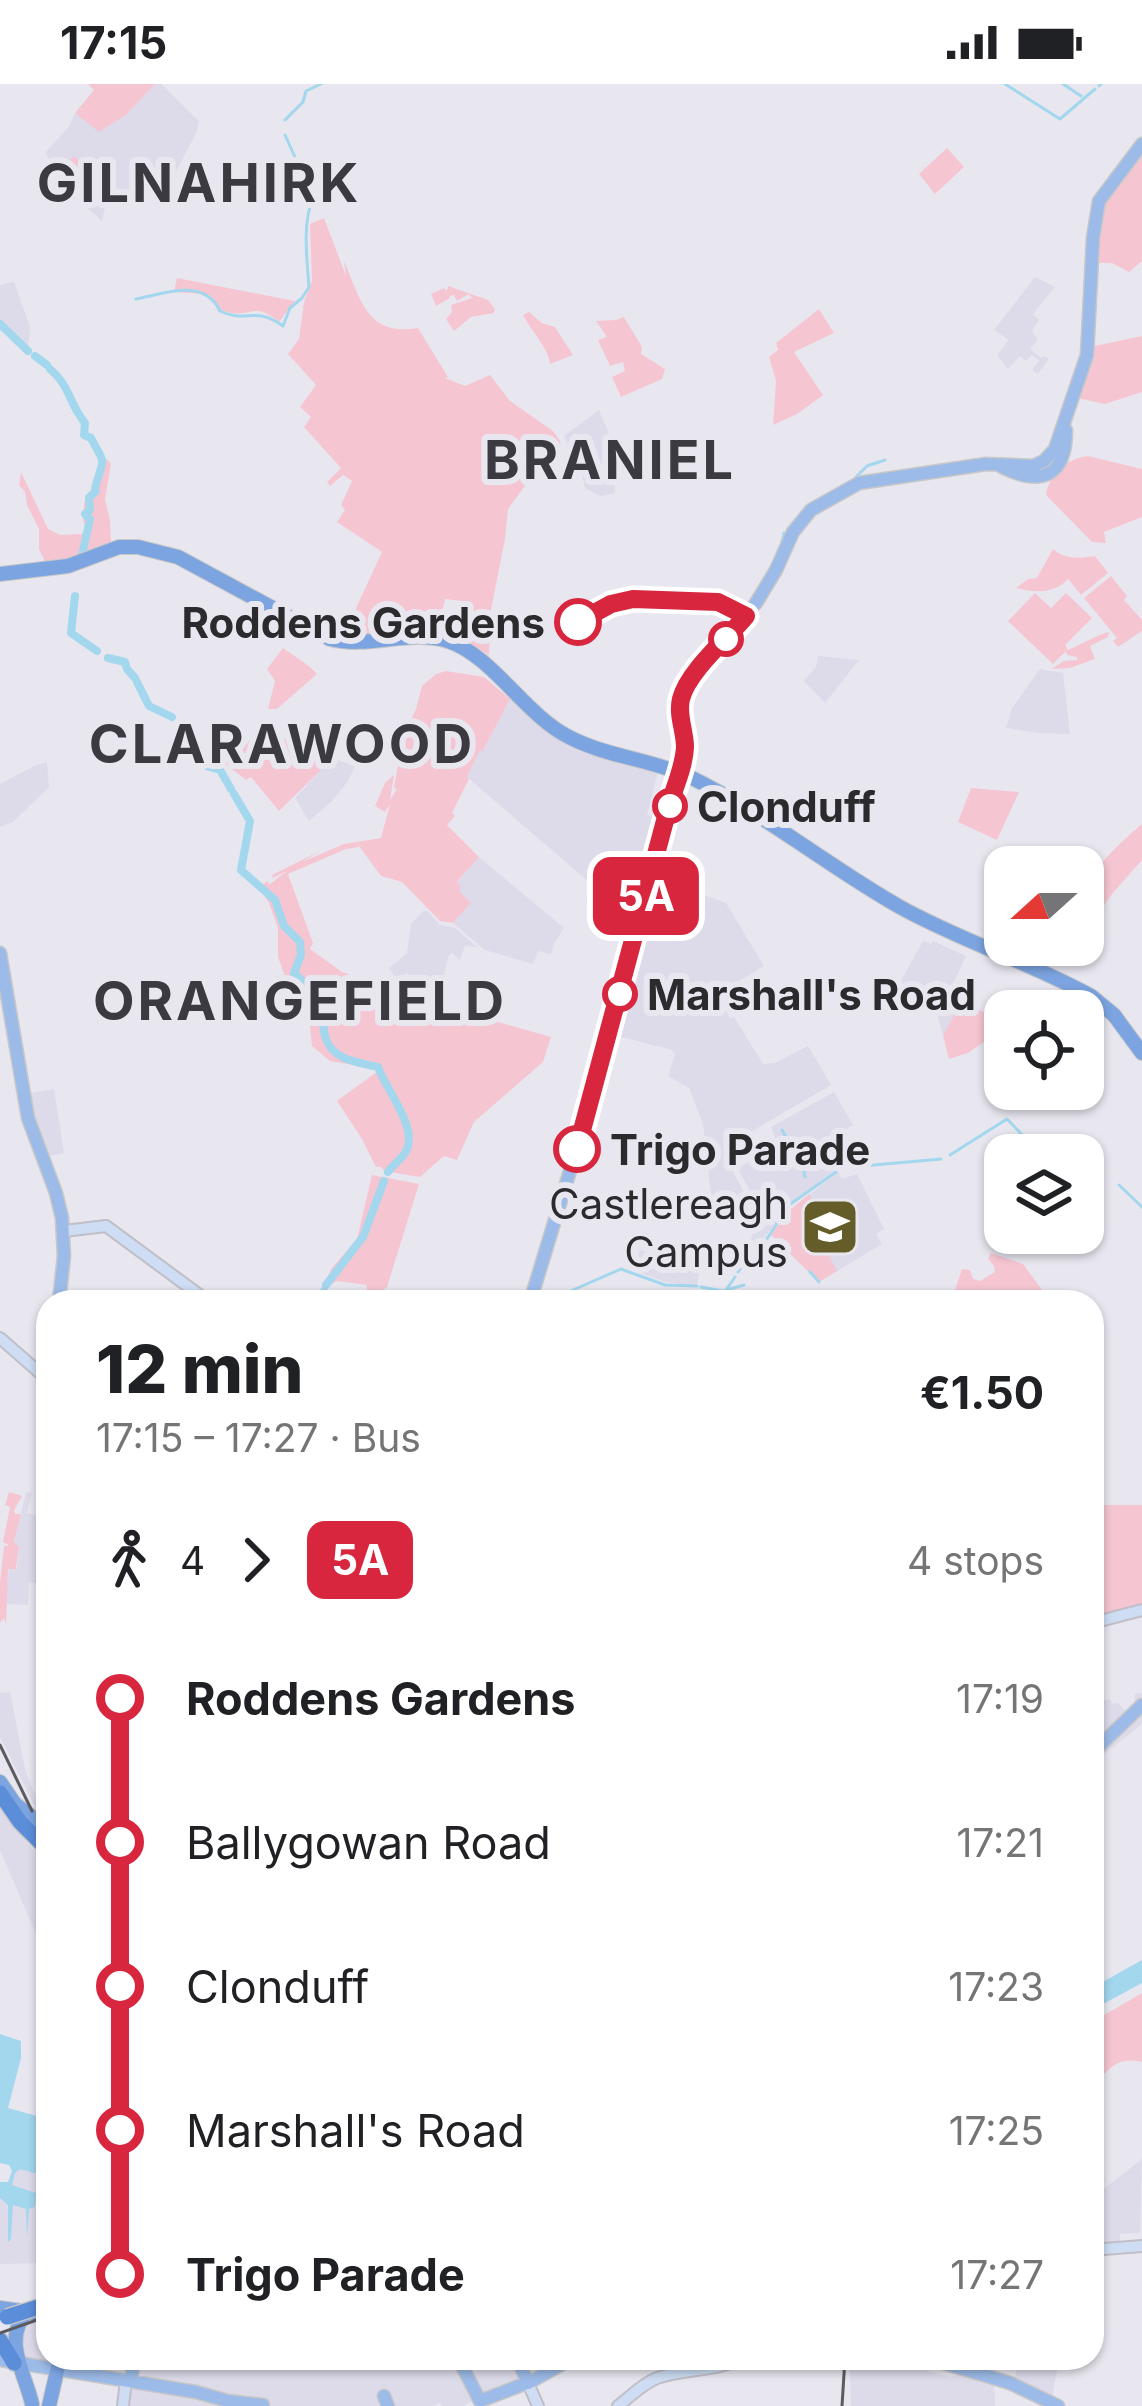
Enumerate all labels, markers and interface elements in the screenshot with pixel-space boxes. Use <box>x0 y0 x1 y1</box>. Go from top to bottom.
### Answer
text: 17:15 <box>60 15 167 70</box>
district label: GILNAHIRK <box>37 150 361 215</box>
district label: BRANIEL <box>484 427 736 492</box>
place label: Roddens Gardens <box>181 597 545 648</box>
marker: Roddens Gardens <box>556 600 600 644</box>
unlabelled marker <box>710 623 742 655</box>
district label: CLARAWOOD <box>89 711 475 776</box>
place label: Clonduff <box>697 781 876 832</box>
marker: Clonduff <box>654 790 686 822</box>
north arrow <box>984 846 1104 966</box>
map controls <box>984 846 1104 1254</box>
line badge: 5A <box>592 857 700 935</box>
text: 5A <box>617 870 675 921</box>
district label: ORANGEFIELD <box>93 968 507 1033</box>
place label: Marshall's Road <box>647 969 976 1020</box>
marker: Marshall's Road <box>604 978 636 1010</box>
button: locate <box>984 990 1104 1110</box>
place label: Trigo Parade <box>610 1124 870 1175</box>
marker: Trigo Parade <box>555 1127 599 1171</box>
button: layers <box>984 1134 1104 1254</box>
place label: Castlereagh Campus <box>549 1178 788 1277</box>
school or university icon: Castlereagh Campus <box>799 1196 861 1258</box>
text: 12 min <box>96 1329 303 1409</box>
text: €1.50 <box>920 1365 1044 1420</box>
text: 17:15 – 17:27 · Bus <box>96 1414 421 1461</box>
icon: walk <box>96 1527 162 1593</box>
icon: forward <box>223 1527 289 1593</box>
text: 5A <box>331 1534 389 1585</box>
text: 4 <box>180 1537 205 1584</box>
text: 4 stops <box>907 1537 1044 1584</box>
text: Roddens Gardens <box>186 1671 576 1726</box>
text: 17:19 <box>956 1675 1044 1722</box>
text: Ballygowan Road <box>186 1815 551 1870</box>
text: 17:21 <box>956 1819 1044 1866</box>
text: Clonduff <box>186 1959 369 2014</box>
text: 17:23 <box>948 1963 1044 2010</box>
text: Marshall's Road <box>186 2103 525 2158</box>
text: 17:25 <box>949 2107 1044 2154</box>
text: Trigo Parade <box>186 2247 465 2302</box>
text: 17:27 <box>950 2251 1044 2298</box>

